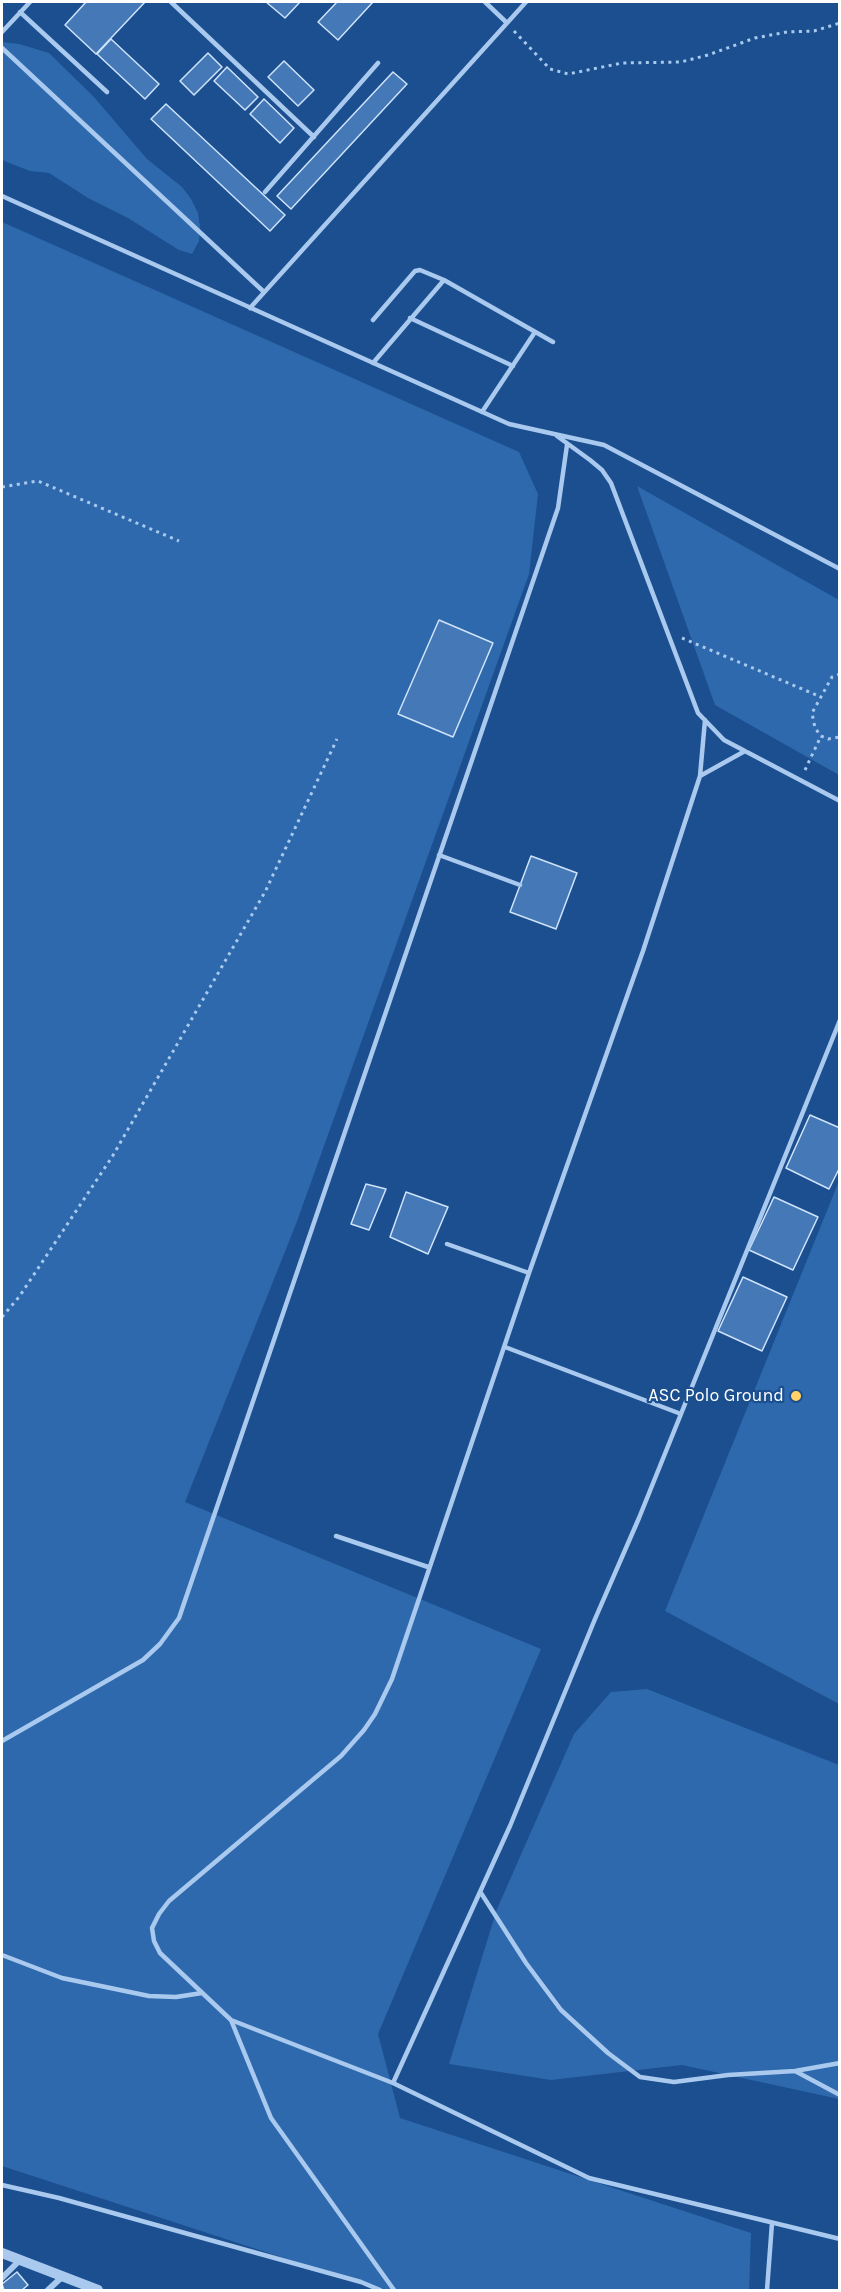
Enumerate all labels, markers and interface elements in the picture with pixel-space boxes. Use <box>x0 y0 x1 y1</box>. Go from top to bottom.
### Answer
place label: ASC Polo Ground <box>648 1385 784 1407</box>
marker: ASC Polo Ground <box>789 1389 803 1403</box>

